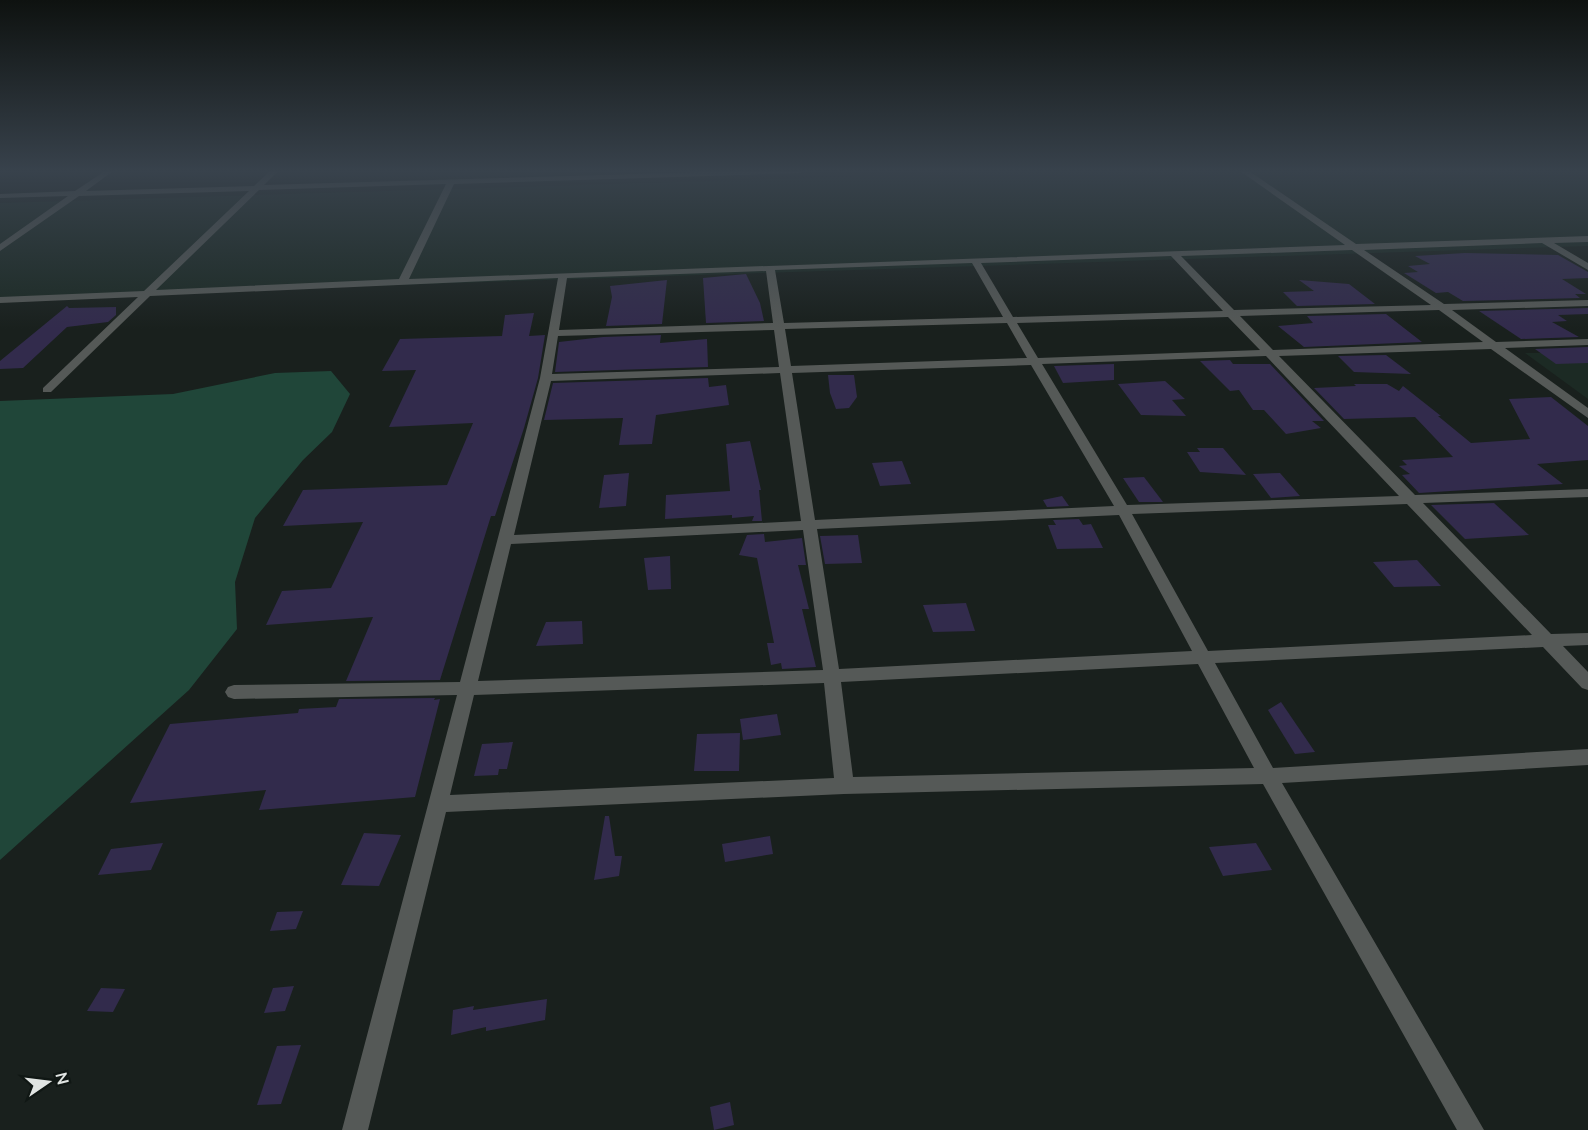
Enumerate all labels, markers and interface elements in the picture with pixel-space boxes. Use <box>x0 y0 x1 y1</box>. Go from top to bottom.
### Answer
north arrow <box>18 1052 78 1112</box>
text: N <box>49 1070 74 1087</box>

